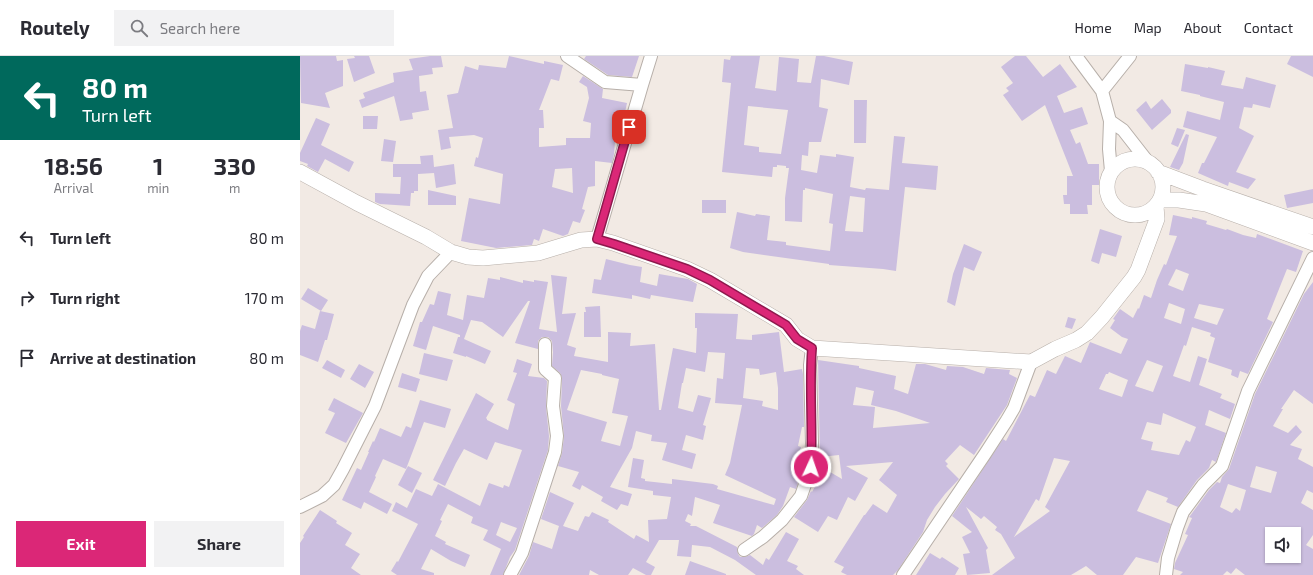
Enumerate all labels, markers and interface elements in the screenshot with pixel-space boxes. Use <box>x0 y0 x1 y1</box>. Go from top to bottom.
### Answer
search box <box>114 10 394 46</box>
text: Routely <box>20 16 90 39</box>
icon: search <box>128 17 150 39</box>
text: Search here <box>160 19 240 37</box>
text: Home <box>1075 19 1112 36</box>
text: Map <box>1134 19 1162 36</box>
text: About <box>1184 19 1222 36</box>
text: Contact <box>1244 19 1293 36</box>
text: 80 m <box>82 70 148 104</box>
icon: left <box>16 72 68 124</box>
text: Turn left <box>82 104 152 126</box>
pin <box>612 110 646 144</box>
icon: arrive <box>618 116 640 138</box>
text: 18:56 <box>44 151 103 180</box>
text: 1 <box>153 151 163 180</box>
text: 330 <box>213 151 256 180</box>
text: Arrival <box>54 180 93 196</box>
text: min <box>147 180 169 196</box>
text: m <box>229 180 240 196</box>
icon: left <box>16 227 38 249</box>
text: Turn left <box>50 229 111 247</box>
text: 80 m <box>249 229 284 247</box>
icon: right <box>16 287 38 309</box>
text: Turn right <box>50 289 120 307</box>
text: 170 m <box>245 289 284 307</box>
icon: arrive <box>16 347 38 369</box>
text: Arrive at destination <box>50 349 196 367</box>
text: 80 m <box>249 349 284 367</box>
position arrow <box>790 446 832 488</box>
button: Exit <box>16 521 146 567</box>
button: Share <box>154 521 284 567</box>
map controls <box>1265 527 1301 563</box>
button: sound <box>1265 527 1301 563</box>

